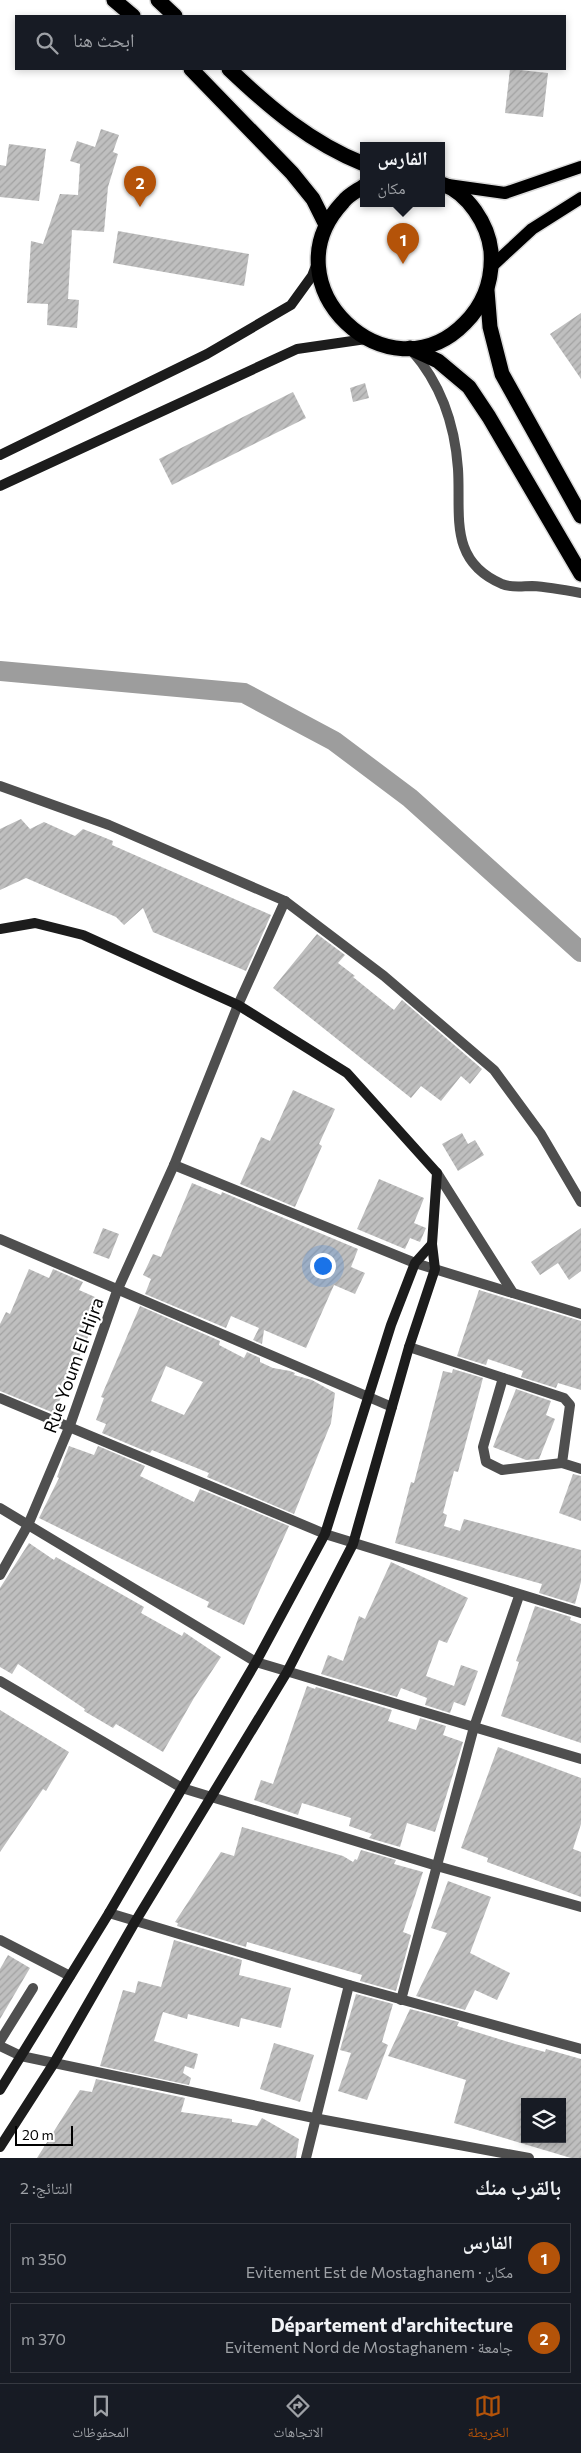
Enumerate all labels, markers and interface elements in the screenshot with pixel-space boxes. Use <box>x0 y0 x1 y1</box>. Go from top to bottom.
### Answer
search box <box>15 15 566 70</box>
text: ابحث هنا <box>73 28 135 51</box>
icon: search <box>33 29 61 57</box>
popup <box>360 142 445 207</box>
text: الفارس <box>377 146 428 169</box>
pin: 2 <box>124 166 156 207</box>
text: مكان <box>377 178 406 197</box>
pin: 1 <box>387 223 419 264</box>
your location <box>310 1253 336 1279</box>
street label: Rue Youm El Hijra <box>38 1294 108 1436</box>
map controls <box>521 2098 566 2143</box>
button: layers <box>521 2098 566 2143</box>
scale bar <box>15 2123 72 2146</box>
text: 20 m <box>22 2126 54 2143</box>
text: بالقرب منك <box>475 2174 561 2199</box>
text: النتائج: 2 <box>20 2178 72 2197</box>
text: الفارس <box>463 2230 513 2253</box>
text: 350 m <box>21 2249 67 2268</box>
text: 1 <box>540 2249 548 2268</box>
text: مكان · Evitement Est de Mostaghanem <box>246 2262 513 2281</box>
text: Département d'architecture <box>271 2313 513 2336</box>
text: 370 m <box>21 2329 66 2348</box>
text: 2 <box>539 2329 549 2348</box>
text: جامعة · Evitement Nord de Mostaghanem <box>225 2337 513 2356</box>
tab: المحفوظات <box>72 2392 129 2446</box>
tab: الاتجاهات <box>274 2392 323 2446</box>
tab: الخريطة <box>468 2392 509 2446</box>

